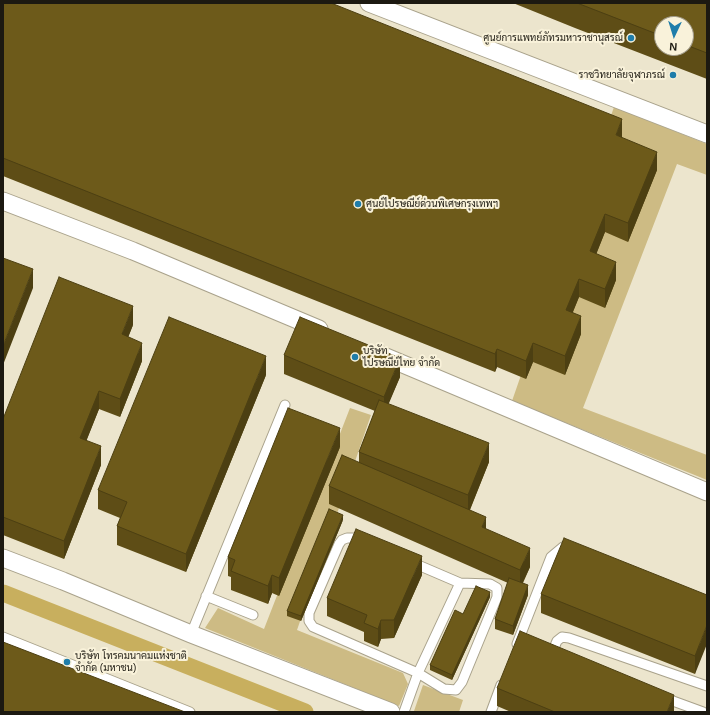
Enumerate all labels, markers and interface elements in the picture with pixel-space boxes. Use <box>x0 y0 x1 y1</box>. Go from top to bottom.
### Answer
north arrow <box>654 16 694 56</box>
place label: ศูนย์การแพทย์ภัทรมหาราชานุสรณ์ <box>483 32 623 44</box>
marker: ศูนย์การแพทย์ภัทรมหาราชานุสรณ์ <box>626 33 636 43</box>
text: N <box>669 41 678 53</box>
place label: ราชวิทยาลัยจุฬาภรณ์ <box>579 69 665 81</box>
marker: ราชวิทยาลัยจุฬาภรณ์ <box>668 70 678 80</box>
place label: ศูนย์ไปรษณีย์ด่วนพิเศษกรุงเทพฯ <box>366 198 498 210</box>
marker: ศูนย์ไปรษณีย์ด่วนพิเศษกรุงเทพฯ <box>353 199 363 209</box>
place label: บริษัท ไปรษณีย์ไทย จำกัด <box>363 345 440 368</box>
marker: บริษัท ไปรษณีย์ไทย จำกัด <box>350 352 360 362</box>
place label: บริษัท โทรคมนาคมแห่งชาติ จำกัด (มหาชน) <box>75 650 187 674</box>
marker: บริษัท โทรคมนาคมแห่งชาติ จำกัด (มหาชน) <box>62 657 72 667</box>

